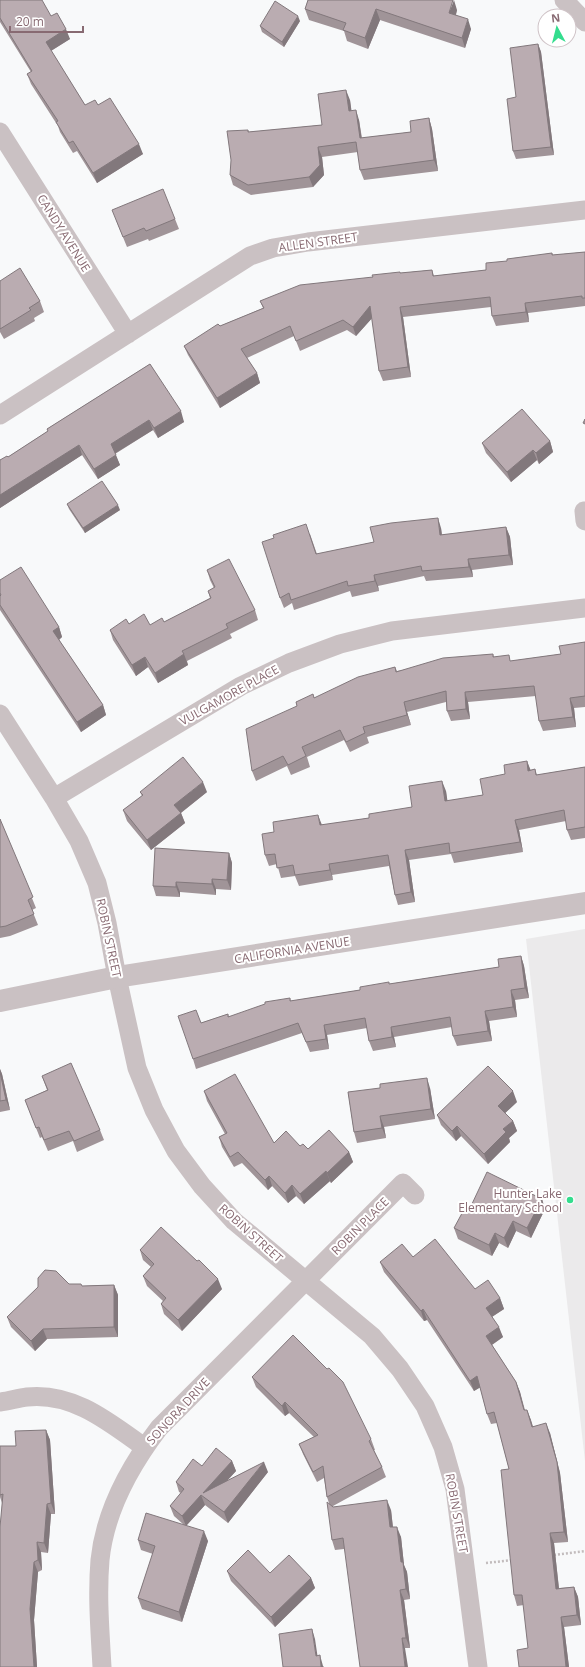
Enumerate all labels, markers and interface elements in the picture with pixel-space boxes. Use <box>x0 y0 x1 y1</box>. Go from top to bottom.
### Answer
scale bar <box>10 8 83 34</box>
north arrow <box>537 8 577 48</box>
text: N <box>550 10 561 26</box>
text: 20 m <box>16 13 44 30</box>
street label: CANDY AVENUE <box>33 191 95 275</box>
street label: ALLEN STREET <box>277 228 359 256</box>
street label: VULGAMORE PLACE <box>176 661 282 729</box>
street label: ROBIN STREET <box>92 897 126 980</box>
street label: CALIFORNIA AVENUE <box>233 932 351 968</box>
place label: Hunter Lake Elementary School <box>458 1185 562 1216</box>
street label: ROBIN PLACE <box>327 1193 393 1259</box>
marker: Hunter Lake Elementary School <box>565 1195 575 1205</box>
street label: ROBIN STREET <box>215 1200 287 1267</box>
street label: SONORA DRIVE <box>143 1374 213 1448</box>
street label: ROBIN STREET <box>442 1472 472 1555</box>

